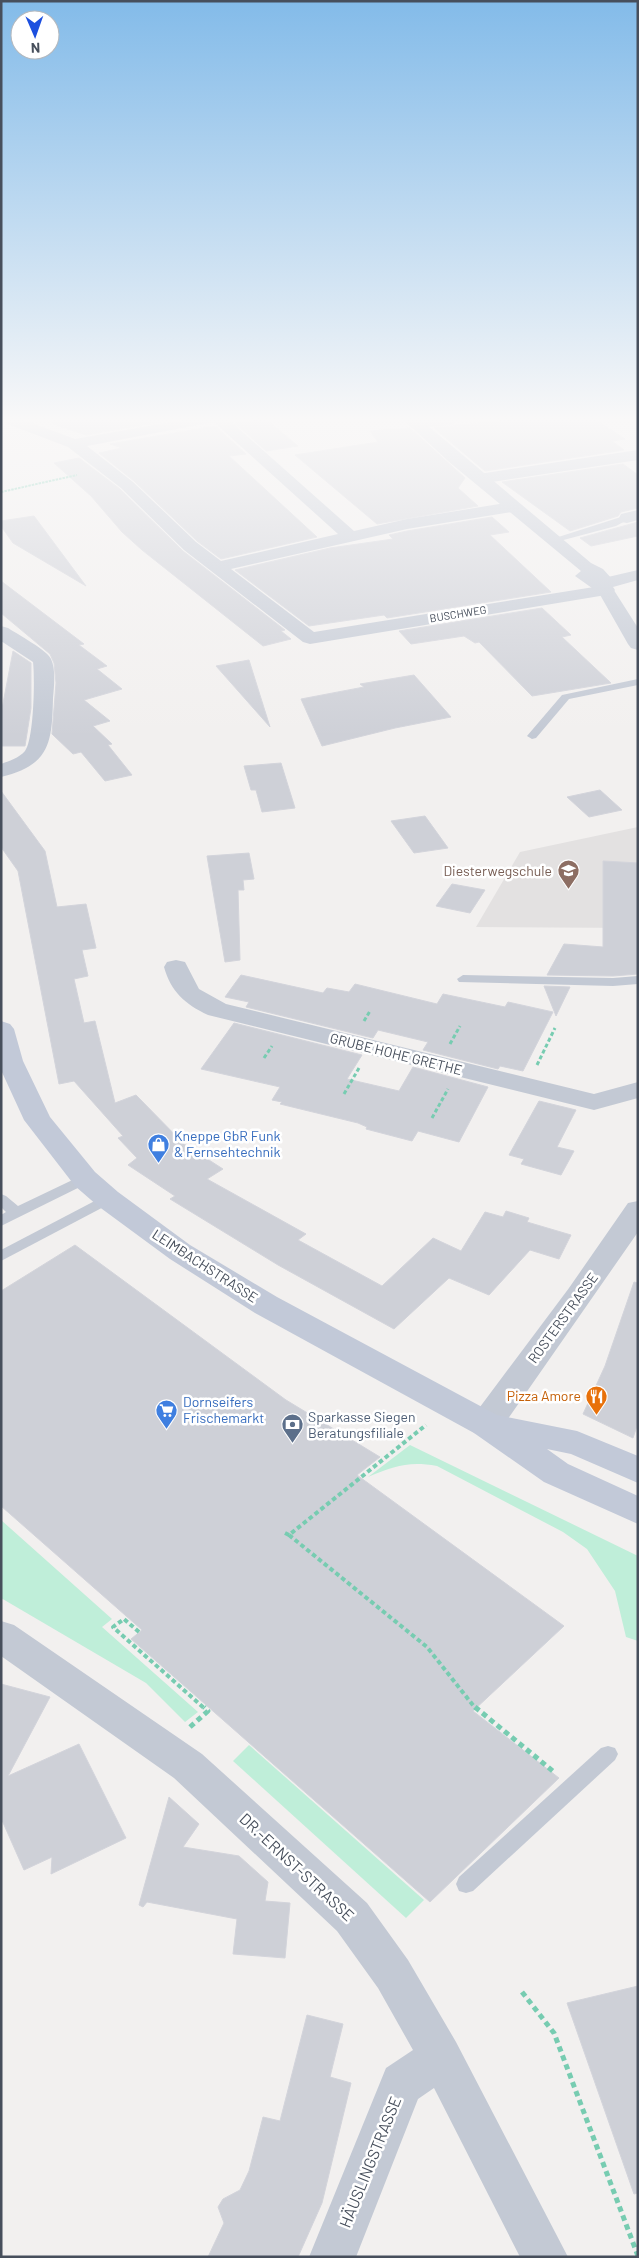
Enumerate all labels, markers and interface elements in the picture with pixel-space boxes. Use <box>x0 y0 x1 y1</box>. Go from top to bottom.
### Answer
north arrow <box>10 10 60 60</box>
text: N <box>31 40 40 57</box>
street label: BUSCHWEG <box>429 603 487 624</box>
school or university icon: Diesterwegschule <box>556 859 580 890</box>
place label: Diesterwegschule <box>443 862 552 879</box>
street label: GRUBE HOHE GRETHE <box>328 1029 464 1078</box>
place label: Kneppe GbR Funk & Fernsehtechnik <box>174 1127 281 1160</box>
shop icon: Kneppe GbR Funk & Fernsehtechnik <box>146 1132 170 1163</box>
street label: LEIMBACHSTRASSE <box>149 1225 261 1306</box>
street label: ROSTERSTRASSE <box>524 1269 601 1366</box>
restaurant icon: Pizza Amore <box>585 1384 609 1415</box>
place label: Pizza Amore <box>507 1387 581 1404</box>
place label: Dornseifers Frischemarkt <box>183 1393 264 1426</box>
supermarket icon: Dornseifers Frischemarkt <box>155 1398 179 1429</box>
place label: Sparkasse Siegen Beratungsfiliale <box>308 1408 415 1441</box>
bank icon: Sparkasse Siegen Beratungsfiliale <box>280 1413 304 1444</box>
street label: DR.-ERNST-STRASSE <box>236 1809 359 1925</box>
street label: HÄUSLINGSTRASSE <box>335 2093 405 2230</box>

